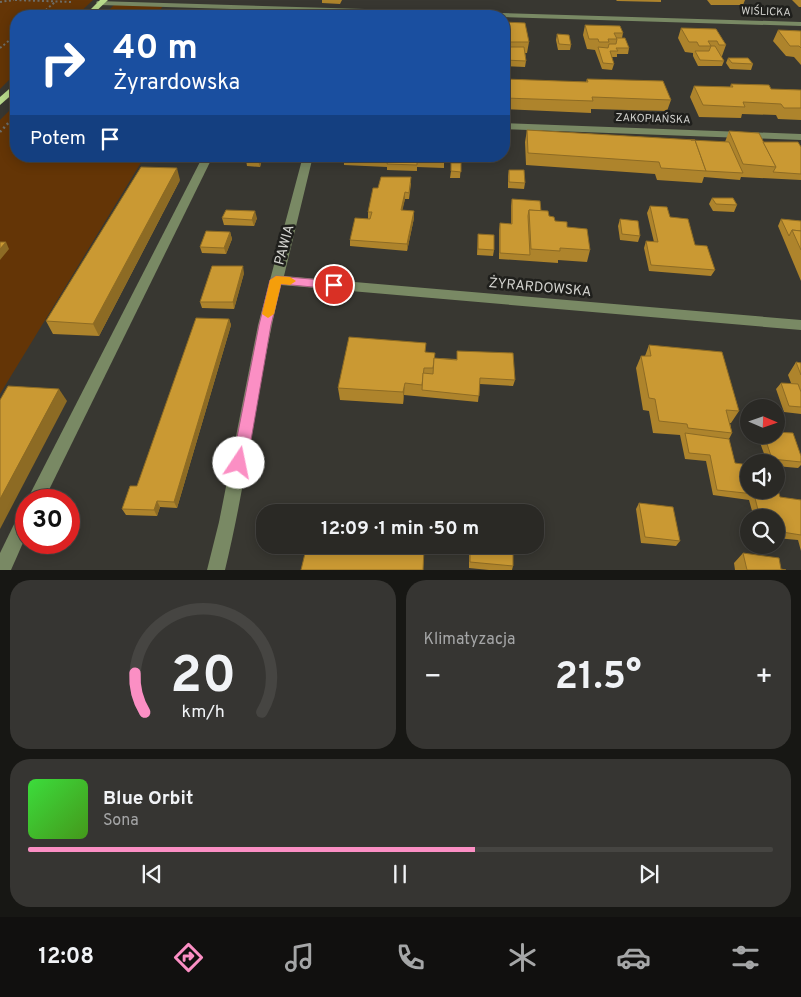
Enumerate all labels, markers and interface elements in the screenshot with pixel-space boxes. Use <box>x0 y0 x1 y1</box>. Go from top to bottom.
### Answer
street label: WIŚLICKA <box>741 3 791 20</box>
text: 40 m <box>113 27 198 71</box>
icon: right <box>30 30 95 95</box>
text: Żyrardowska <box>113 70 240 97</box>
street label: ZAKOPIAŃSKA <box>615 110 691 127</box>
icon: arrive <box>96 125 124 153</box>
text: Potem <box>30 127 86 151</box>
street label: PAWIA <box>271 223 299 267</box>
pin <box>313 264 355 306</box>
icon: arrive <box>320 271 348 299</box>
street label: ŻYRARDOWSKA <box>488 274 592 301</box>
north arrow <box>740 399 785 444</box>
map controls <box>740 399 785 554</box>
position arrow <box>212 436 264 488</box>
button: sound <box>740 454 785 499</box>
speed limit sign: 30 <box>15 489 80 554</box>
button: search <box>740 509 785 554</box>
text: 12:09 · 1 min · 50 m <box>321 517 479 541</box>
text: Klimatyzacja <box>424 630 515 650</box>
text: 20 <box>170 645 236 711</box>
text: 21.5° <box>555 654 642 703</box>
text: − <box>424 660 442 696</box>
text: + <box>755 660 773 696</box>
text: km/h <box>181 701 224 724</box>
text: Blue Orbit <box>103 787 193 811</box>
text: Sona <box>103 811 139 831</box>
icon: previous <box>138 860 166 888</box>
icon: pause <box>386 860 414 888</box>
icon: next <box>635 860 663 888</box>
icon: directions <box>171 940 206 975</box>
icon: music <box>282 940 317 975</box>
icon: phone <box>393 940 428 975</box>
icon: climate <box>505 940 540 975</box>
icon: car <box>616 940 651 975</box>
icon: filters <box>728 940 763 975</box>
text: 12:08 <box>38 944 94 971</box>

